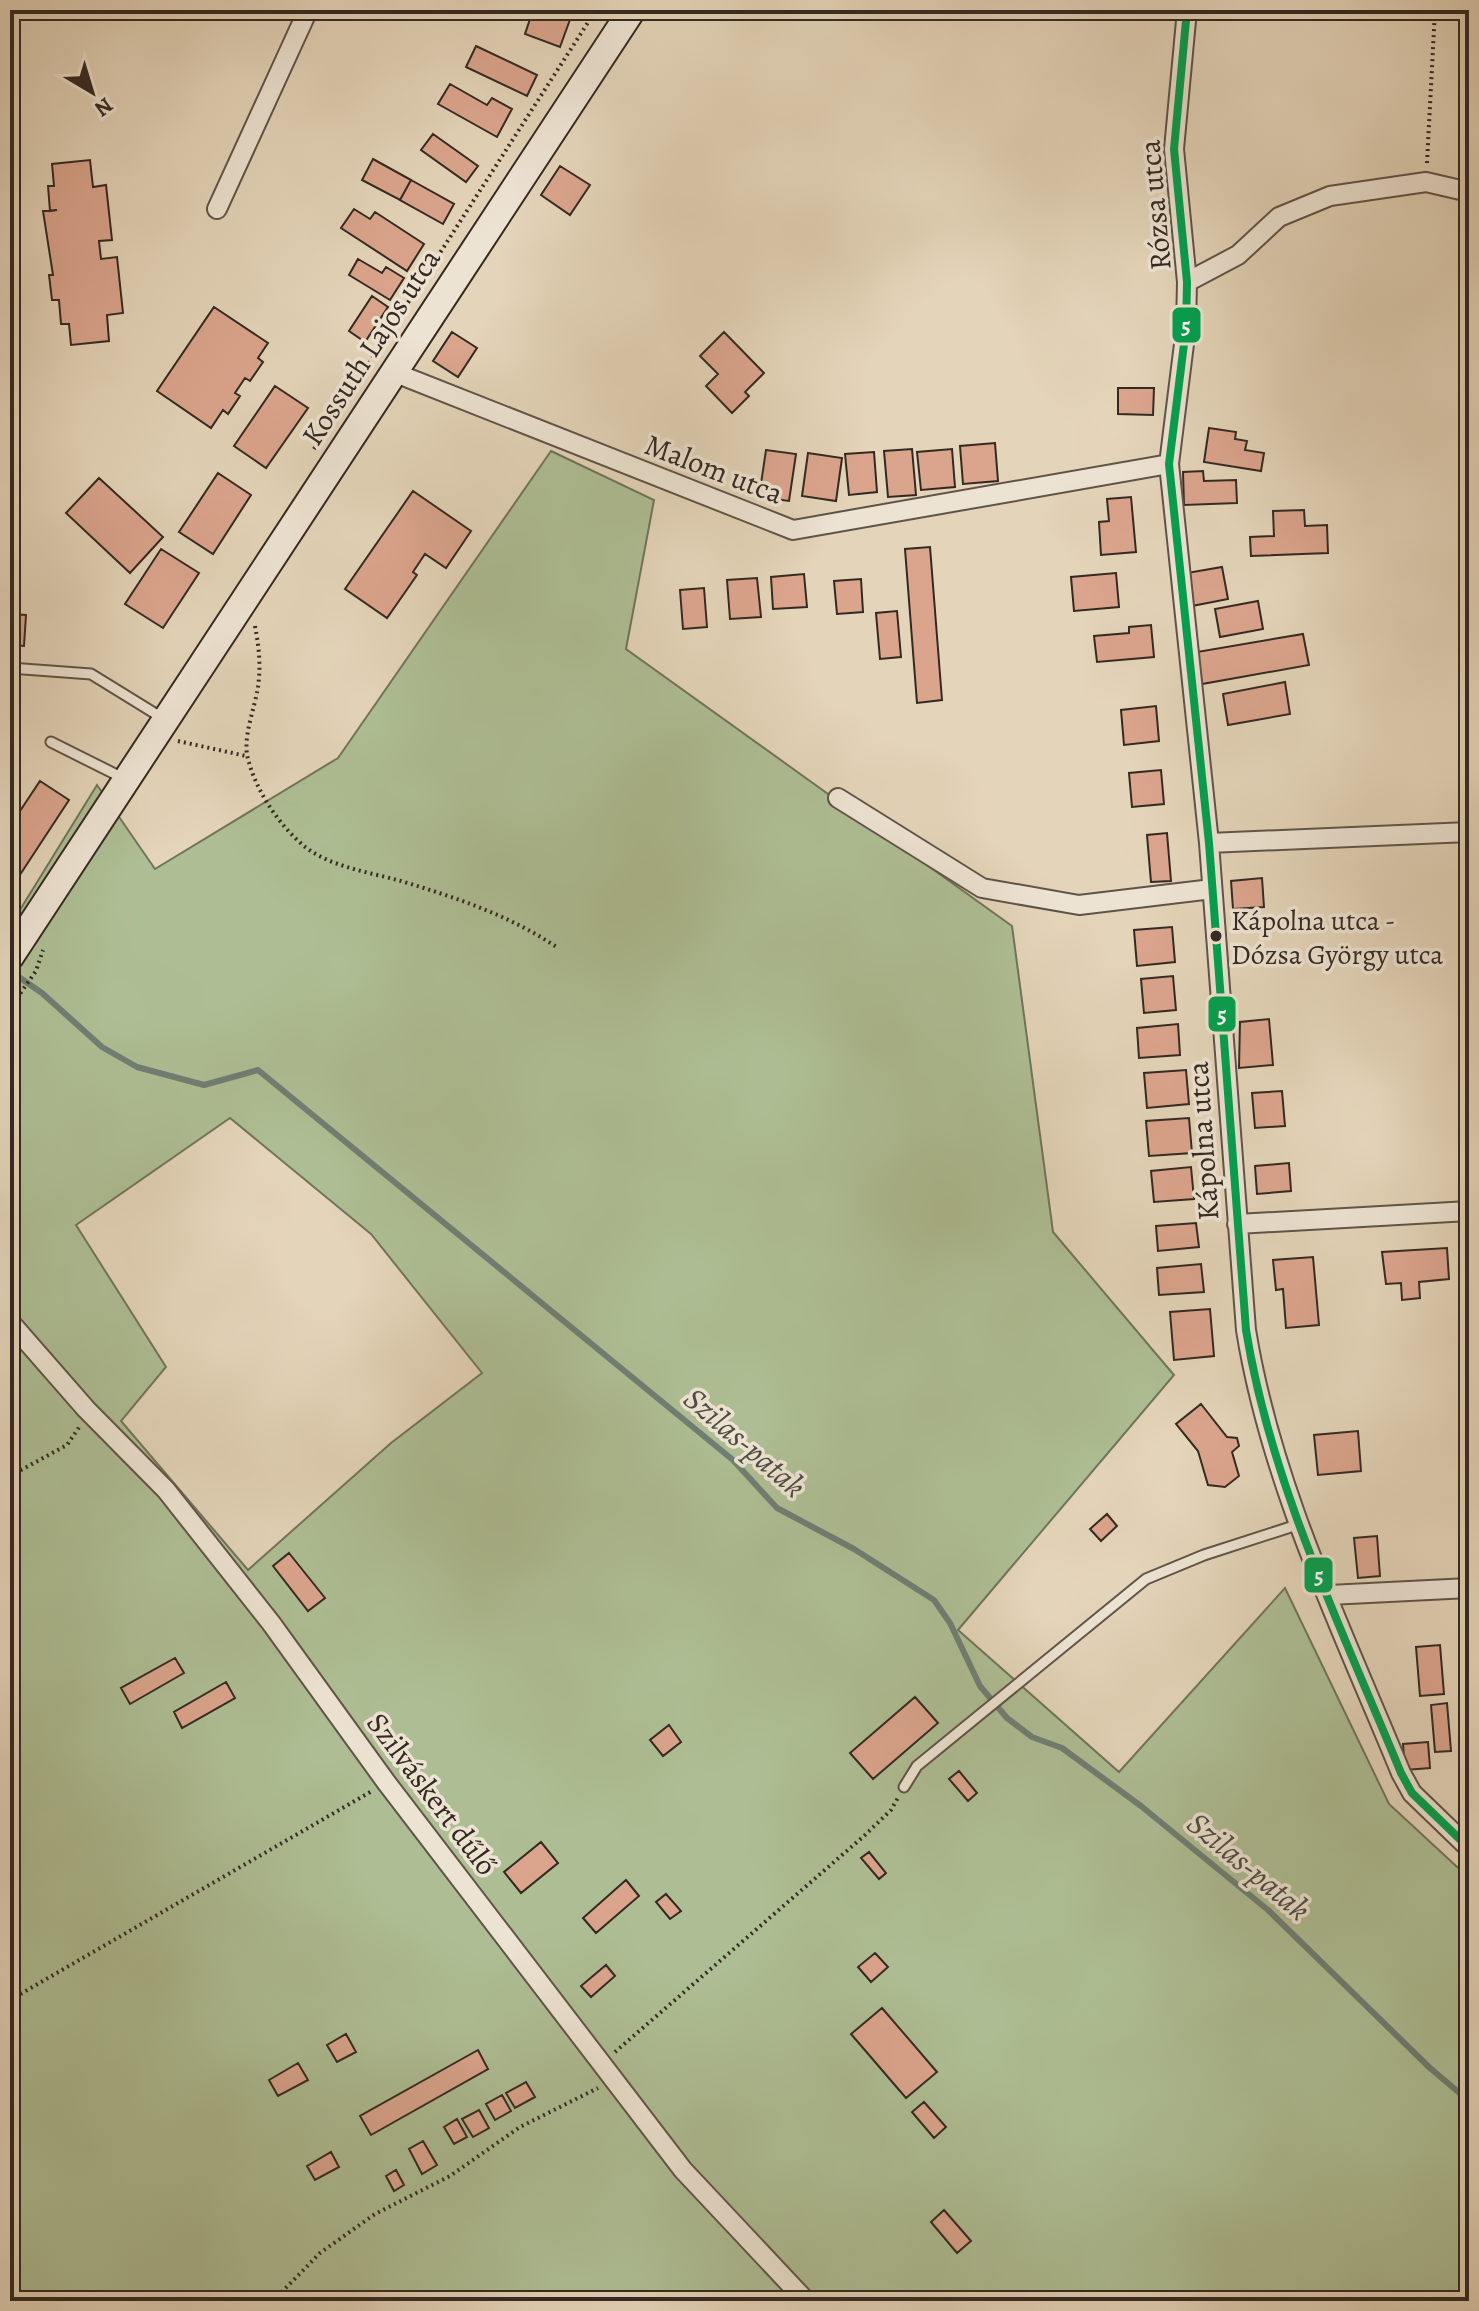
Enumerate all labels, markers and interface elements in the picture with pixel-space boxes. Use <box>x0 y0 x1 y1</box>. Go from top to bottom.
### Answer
north arrow <box>52 52 132 132</box>
text: N <box>88 90 119 124</box>
street label: Rózsa utca <box>1129 138 1181 272</box>
street label: Kossuth Lajos utca <box>292 241 450 453</box>
line badge: 5 <box>1171 306 1202 344</box>
text: 5 <box>1181 311 1191 341</box>
street label: Malom utca <box>639 424 789 514</box>
place label: Kápolna utca - Dózsa György utca <box>1231 902 1443 974</box>
marker: Kápolna utca - Dózsa György utca <box>1208 928 1224 944</box>
line badge: 5 <box>1207 995 1237 1033</box>
text: 5 <box>1217 1000 1227 1030</box>
street label: Kápolna utca <box>1177 1060 1229 1222</box>
water label: Szilas-patak <box>675 1377 815 1507</box>
line badge: 5 <box>1303 1556 1334 1594</box>
text: 5 <box>1314 1561 1324 1591</box>
street label: Szilváskert dűlő <box>358 1704 506 1884</box>
water label: Szilas-patak <box>1178 1801 1320 1931</box>

